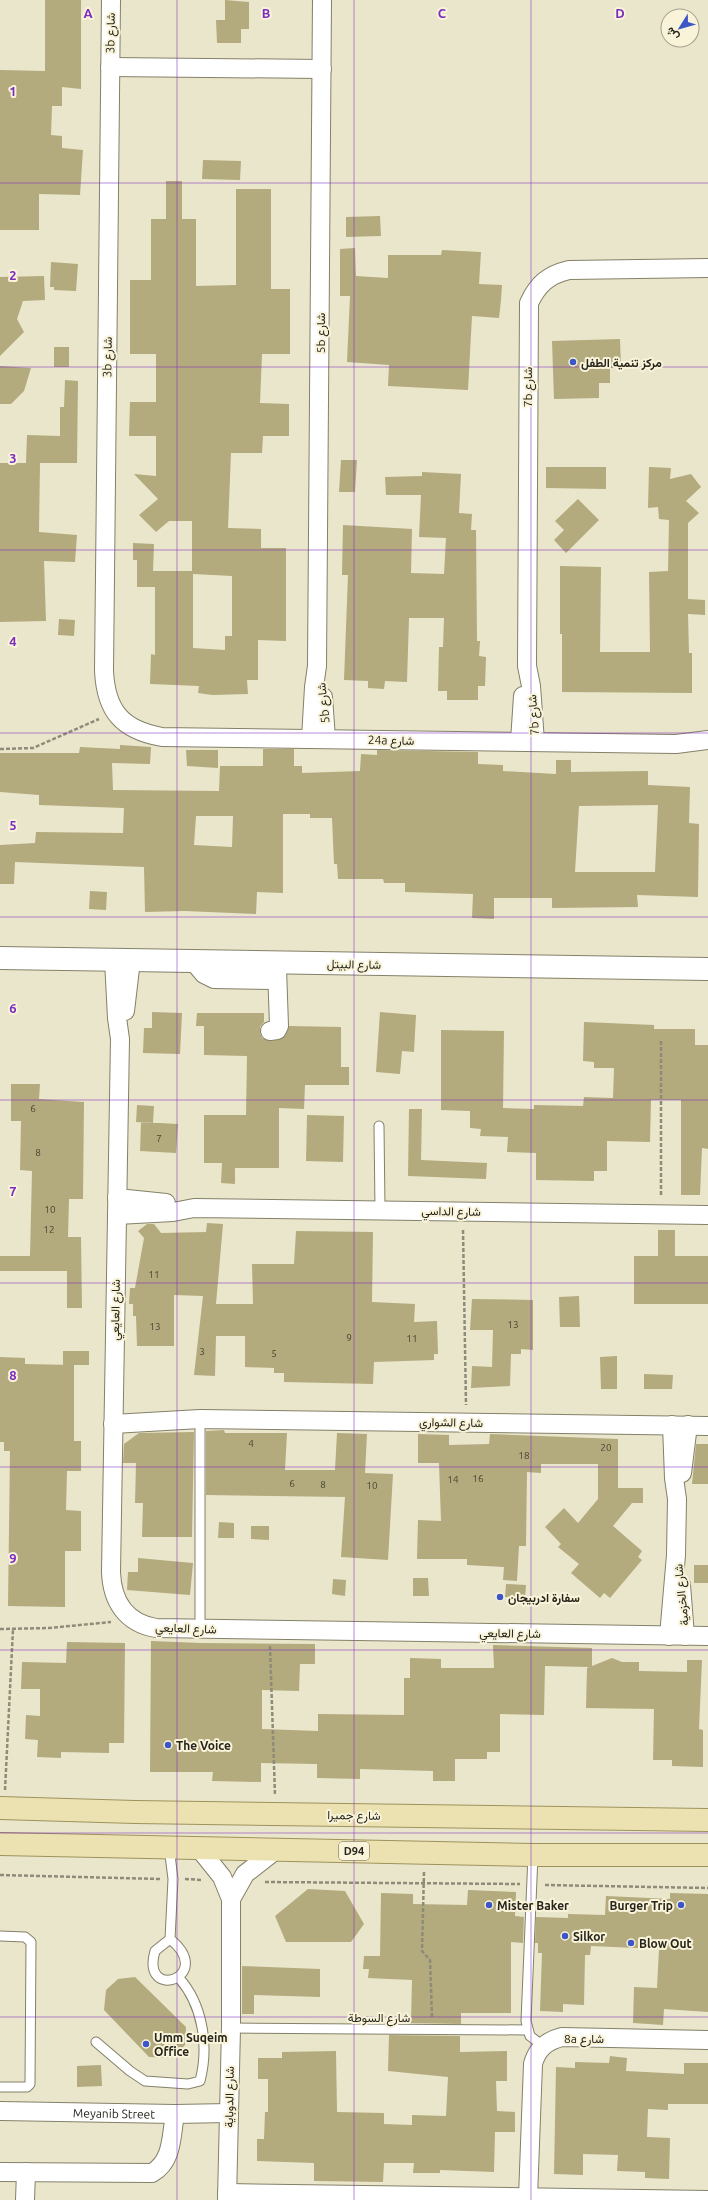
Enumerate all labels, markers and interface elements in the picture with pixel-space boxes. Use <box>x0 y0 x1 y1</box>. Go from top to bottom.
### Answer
text: A <box>83 6 93 20</box>
text: B <box>262 6 271 20</box>
text: C <box>438 6 447 20</box>
text: D <box>615 6 625 20</box>
north arrow <box>660 8 700 48</box>
street label: 3b شارع <box>103 13 120 54</box>
text: ش <box>663 25 682 43</box>
text: 1 <box>9 84 17 98</box>
text: 2 <box>9 268 17 282</box>
street label: 5b شارع <box>314 313 330 353</box>
street label: 3b شارع <box>100 337 117 378</box>
place label: مركز تنمية الطفل <box>581 356 662 371</box>
marker: مركز تنمية الطفل <box>568 357 578 367</box>
street label: 7b شارع <box>521 367 537 407</box>
text: 3 <box>9 451 17 465</box>
text: 4 <box>9 634 17 648</box>
street label: 5b شارع <box>314 682 335 724</box>
street label: 7b شارع <box>525 694 544 736</box>
street label: 24a شارع <box>368 733 414 750</box>
text: 5 <box>9 818 17 832</box>
street label: شارع البيتل <box>327 957 381 974</box>
text: 6 <box>9 1001 17 1015</box>
house number: 6 <box>30 1103 36 1114</box>
house number: 7 <box>156 1133 162 1144</box>
house number: 8 <box>35 1147 41 1158</box>
text: 7 <box>9 1184 17 1198</box>
house number: 10 <box>44 1204 56 1215</box>
street label: شارع الداسي <box>421 1204 481 1222</box>
house number: 12 <box>43 1224 55 1235</box>
house number: 11 <box>148 1269 160 1280</box>
street label: شارع العايعي <box>108 1279 126 1341</box>
house number: 13 <box>507 1319 519 1330</box>
house number: 13 <box>149 1321 161 1332</box>
house number: 9 <box>346 1332 352 1343</box>
house number: 11 <box>406 1333 418 1344</box>
house number: 3 <box>199 1346 205 1357</box>
house number: 5 <box>271 1348 277 1359</box>
text: 8 <box>9 1368 17 1382</box>
street label: شارع الشواري <box>419 1415 483 1433</box>
house number: 4 <box>248 1438 254 1449</box>
house number: 20 <box>600 1442 612 1453</box>
house number: 18 <box>518 1450 530 1461</box>
house number: 16 <box>472 1473 484 1484</box>
house number: 14 <box>447 1474 459 1485</box>
house number: 6 <box>289 1478 295 1489</box>
house number: 8 <box>320 1479 326 1490</box>
house number: 10 <box>366 1480 378 1491</box>
text: 9 <box>9 1551 17 1565</box>
street label: شارع الخزمية <box>671 1563 694 1627</box>
place label: سفارة ادربيجان <box>508 1591 580 1606</box>
marker: سفارة ادربيجان <box>495 1592 505 1602</box>
street label: شارع العايعي <box>155 1620 217 1640</box>
street label: شارع العايعي <box>479 1626 541 1644</box>
place label: The Voice <box>176 1739 231 1752</box>
marker: The Voice <box>163 1740 173 1750</box>
street label: شارع جميرا <box>327 1808 381 1825</box>
road number: D94 <box>339 1842 369 1860</box>
place label: Mister Baker <box>497 1899 569 1912</box>
place label: Burger Trip <box>609 1899 673 1912</box>
marker: Mister Baker <box>484 1900 494 1910</box>
marker: Burger Trip <box>676 1900 686 1910</box>
place label: Silkor <box>573 1930 605 1943</box>
marker: Silkor <box>560 1931 570 1941</box>
place label: Blow Out <box>639 1937 692 1950</box>
marker: Blow Out <box>626 1938 636 1948</box>
street label: شارع السوطة <box>348 2011 410 2027</box>
place label: Umm Suqeim Office <box>154 2031 228 2058</box>
street label: 8a شارع <box>564 2032 604 2048</box>
marker: Umm Suqeim Office <box>141 2039 151 2049</box>
street label: شارع الدوباية <box>222 2066 239 2128</box>
street label: Meyanib Street <box>73 2106 155 2120</box>

